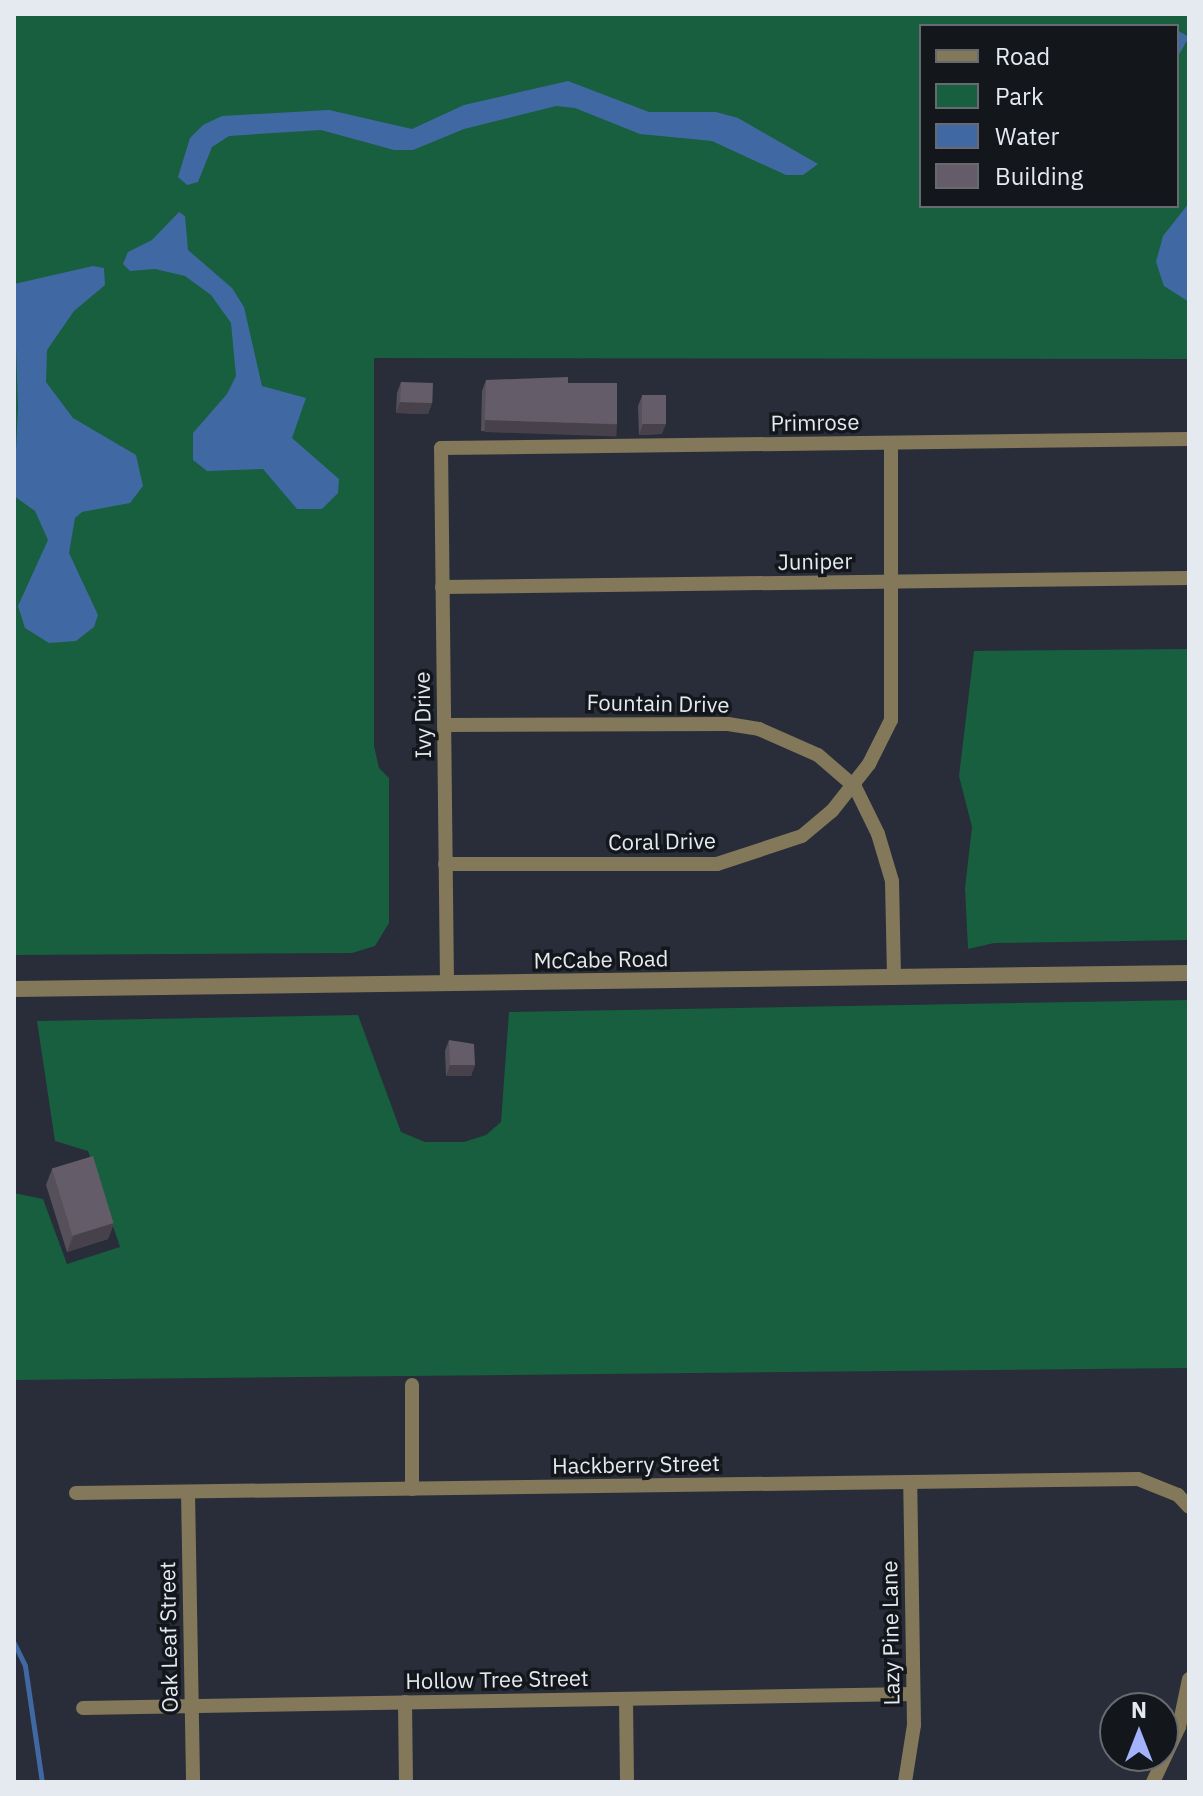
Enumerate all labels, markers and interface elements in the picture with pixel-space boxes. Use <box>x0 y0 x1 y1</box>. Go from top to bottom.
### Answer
legend <box>919 24 1179 208</box>
text: Road <box>995 40 1050 72</box>
text: Park <box>995 80 1044 112</box>
text: Water <box>995 120 1059 152</box>
text: Building <box>995 160 1083 192</box>
street label: Primrose <box>770 408 860 436</box>
street label: Juniper <box>777 547 853 575</box>
street label: Ivy Drive <box>408 671 436 759</box>
street label: Fountain Drive <box>586 689 730 717</box>
street label: Coral Drive <box>608 827 716 855</box>
street label: McCabe Road <box>533 945 669 973</box>
street label: Hackberry Street <box>552 1449 720 1479</box>
street label: Lazy Pine Lane <box>876 1560 904 1706</box>
street label: Oak Leaf Street <box>153 1561 183 1713</box>
street label: Hollow Tree Street <box>405 1664 589 1694</box>
north arrow <box>1099 1692 1179 1772</box>
text: N <box>1131 1695 1147 1724</box>

